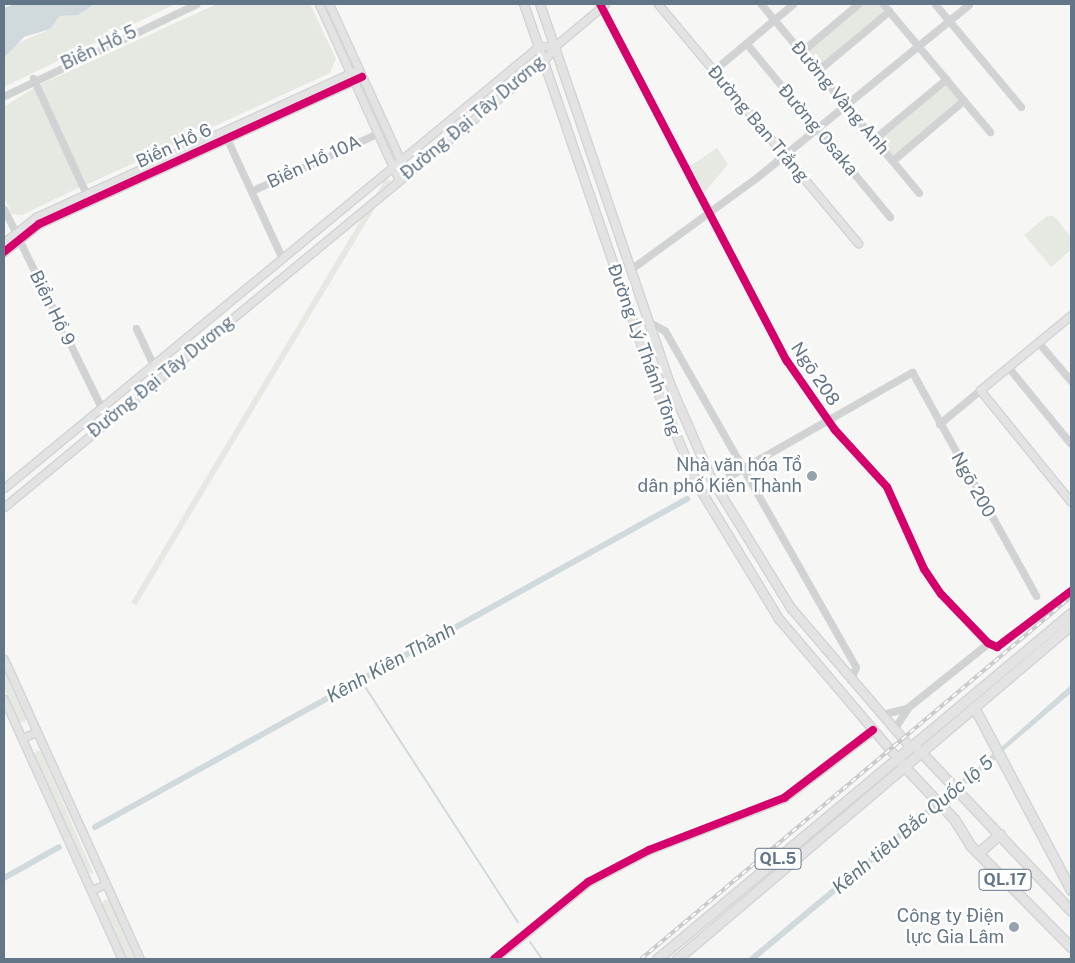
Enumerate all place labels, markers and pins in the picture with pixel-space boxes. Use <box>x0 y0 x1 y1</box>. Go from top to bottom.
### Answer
place label: Nhà văn hóa Tổ dân phố Kiên Thành <box>637 455 802 498</box>
marker: Nhà văn hóa Tổ dân phố Kiên Thành <box>806 470 818 482</box>
place label: Công ty Điện lực Gia Lâm <box>897 906 1004 949</box>
marker: Công ty Điện lực Gia Lâm <box>1008 921 1020 933</box>

